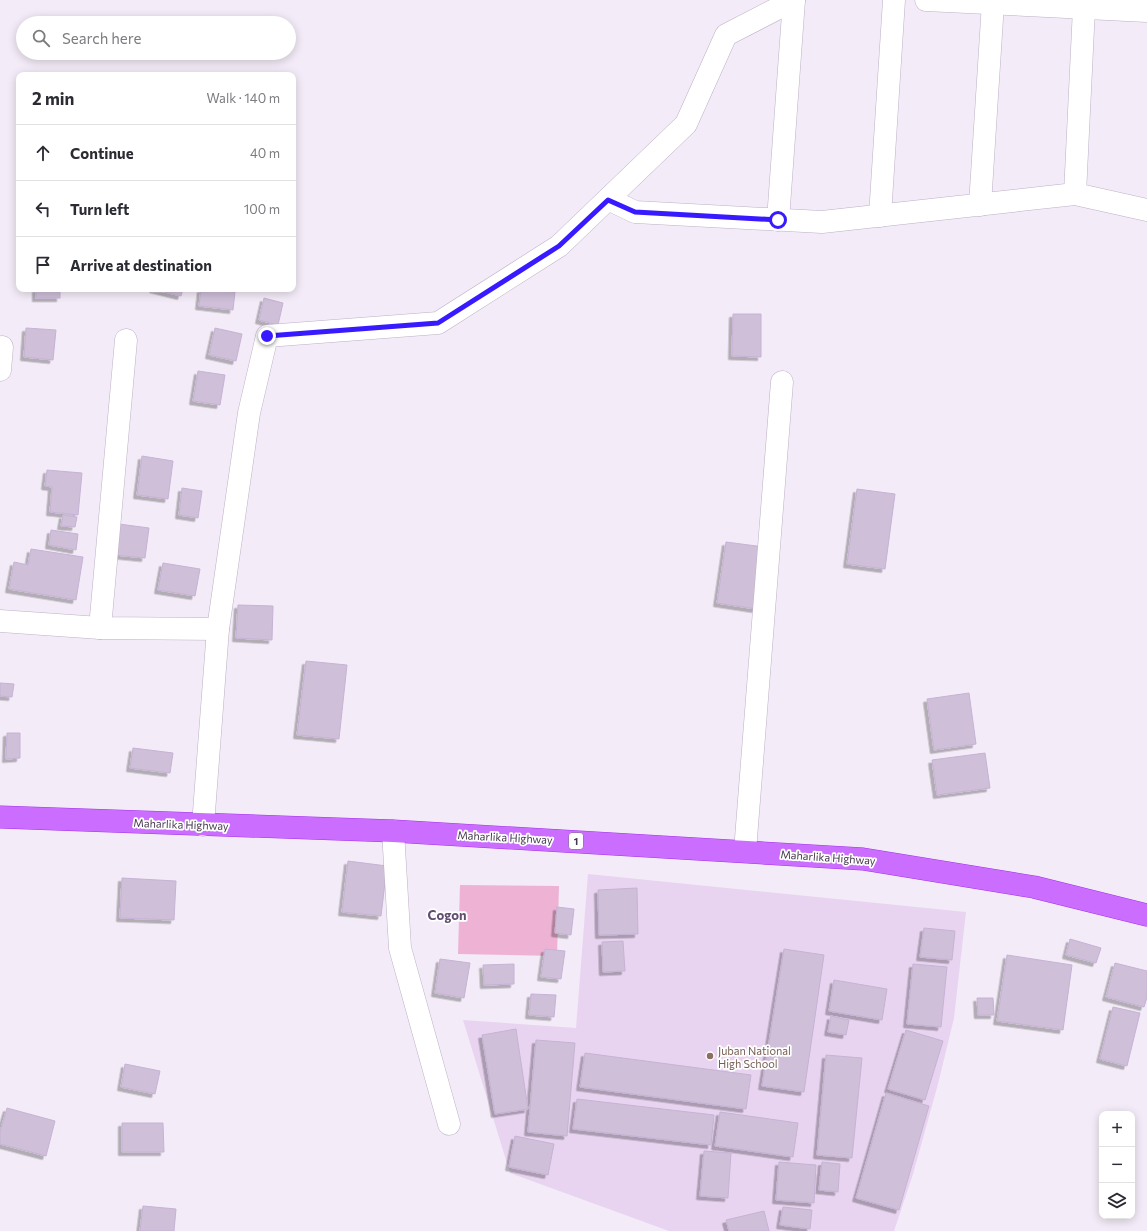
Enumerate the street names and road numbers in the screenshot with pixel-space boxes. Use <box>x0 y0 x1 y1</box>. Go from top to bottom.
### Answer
street label: Maharlika Highway <box>133 816 229 832</box>
street label: Maharlika Highway <box>457 828 553 846</box>
road number: 1 <box>569 833 583 849</box>
street label: Maharlika Highway <box>780 847 876 867</box>

